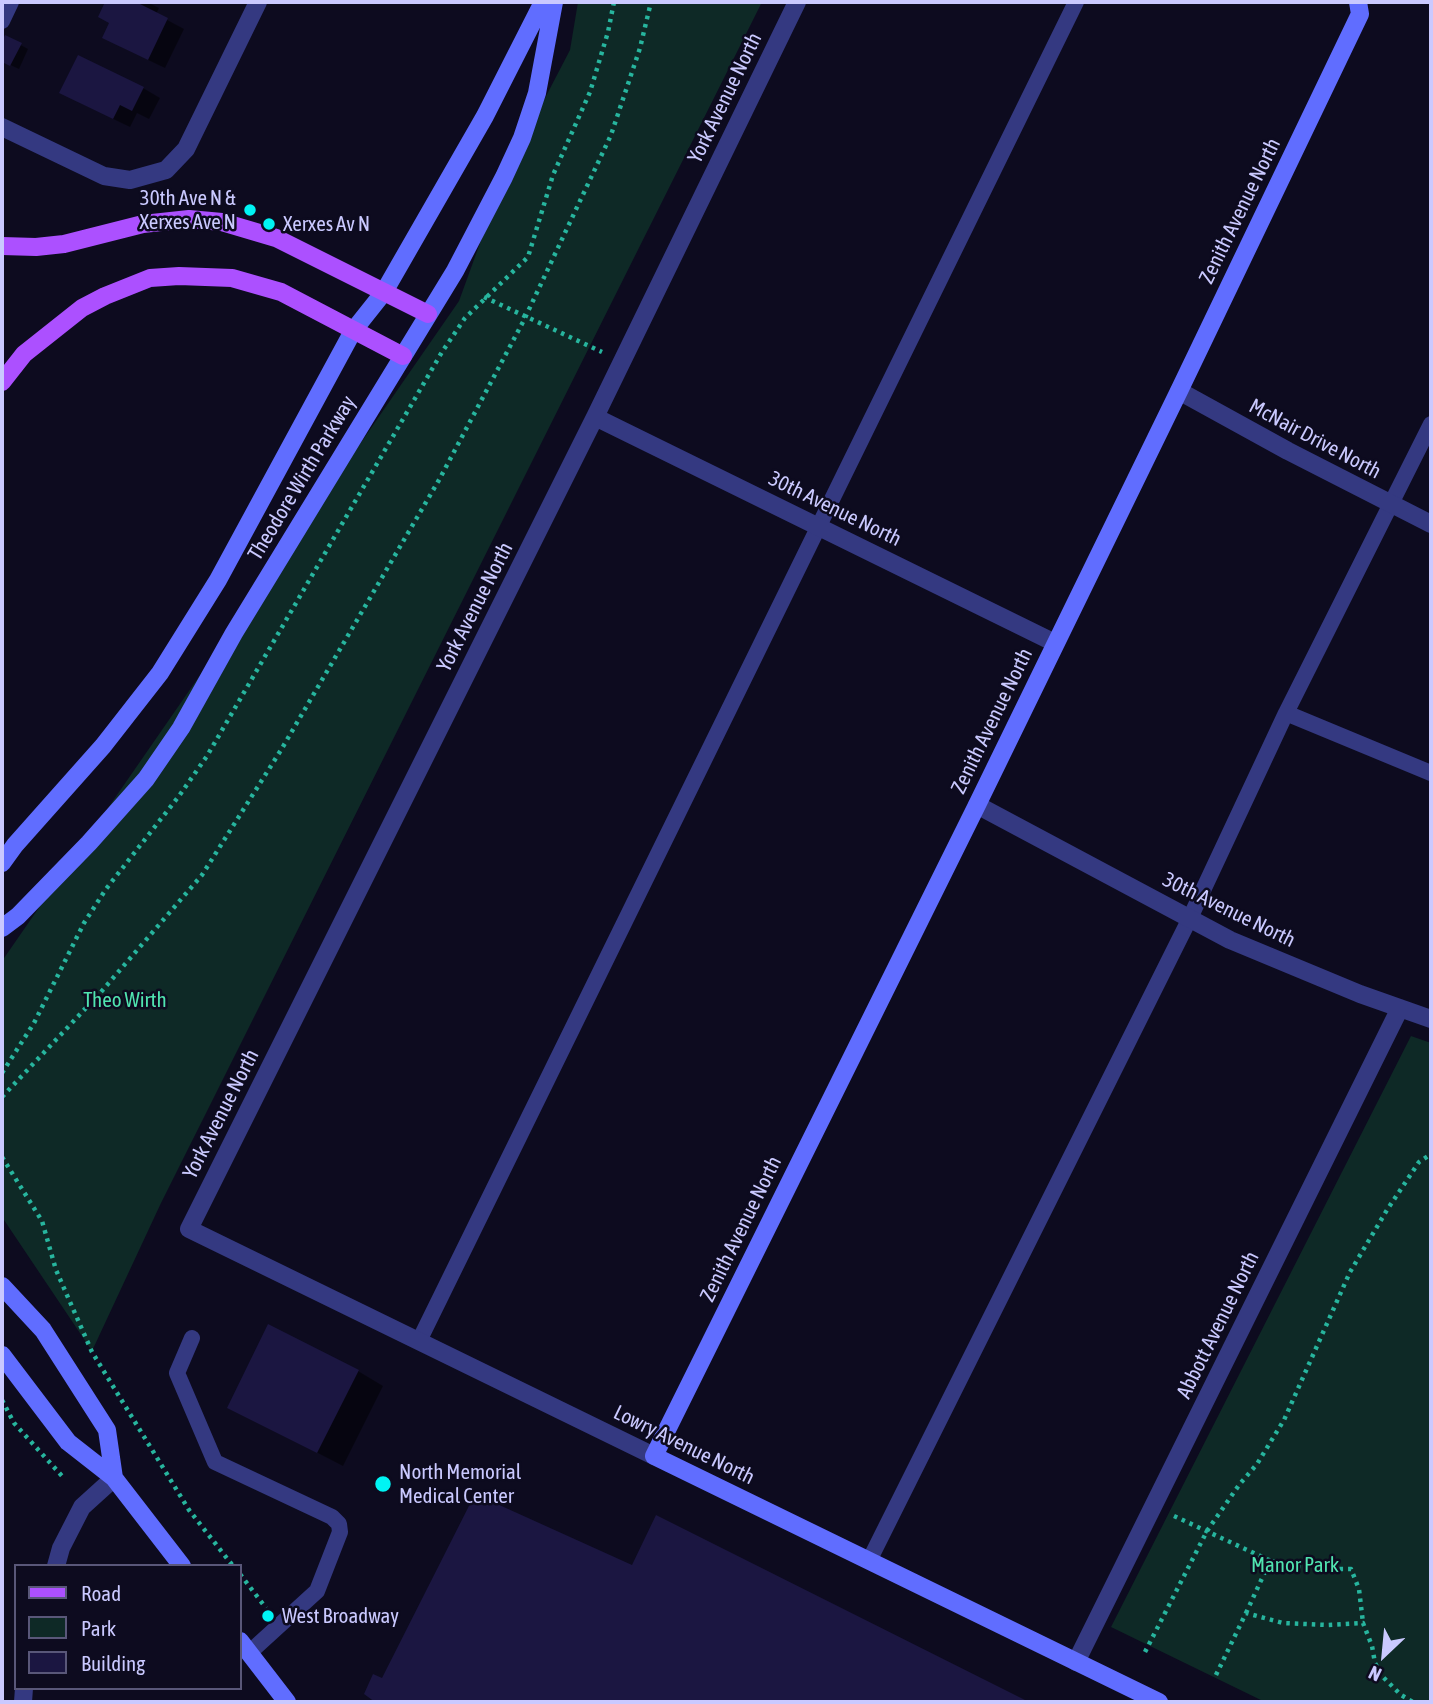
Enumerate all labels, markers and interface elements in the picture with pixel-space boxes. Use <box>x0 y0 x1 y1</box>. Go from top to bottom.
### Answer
street label: York Avenue North <box>683 29 767 167</box>
street label: Zenith Avenue North <box>1194 134 1286 288</box>
place label: 30th Ave N & Xerxes Ave N <box>140 185 236 235</box>
marker: 30th Ave N & Xerxes Ave N <box>242 202 258 218</box>
place label: Xerxes Av N <box>283 211 370 237</box>
marker: Xerxes Av N <box>261 216 277 232</box>
street label: Theodore Wirth Parkway <box>243 391 361 565</box>
street label: McNair Drive North <box>1245 394 1385 484</box>
street label: 30th Avenue North <box>765 466 905 552</box>
street label: York Avenue North <box>432 538 518 676</box>
street label: Zenith Avenue North <box>946 644 1038 798</box>
street label: 30th Avenue North <box>1159 867 1299 953</box>
park label: Theo Wirth <box>83 987 167 1013</box>
street label: York Avenue North <box>178 1045 264 1183</box>
street label: Zenith Avenue North <box>695 1152 787 1306</box>
street label: Abbott Avenue North <box>1171 1247 1265 1403</box>
street label: Lowry Avenue North <box>609 1400 759 1490</box>
place label: North Memorial Medical Center <box>399 1459 521 1509</box>
marker: North Memorial Medical Center <box>373 1474 393 1494</box>
park label: Manor Park <box>1251 1552 1339 1578</box>
legend <box>14 1564 242 1690</box>
text: Road <box>81 1581 121 1605</box>
place label: West Broadway <box>282 1603 399 1629</box>
marker: West Broadway <box>260 1608 276 1624</box>
text: Park <box>81 1616 116 1640</box>
north arrow <box>1349 1620 1419 1690</box>
text: Building <box>81 1651 145 1675</box>
text: N <box>1365 1662 1385 1686</box>

